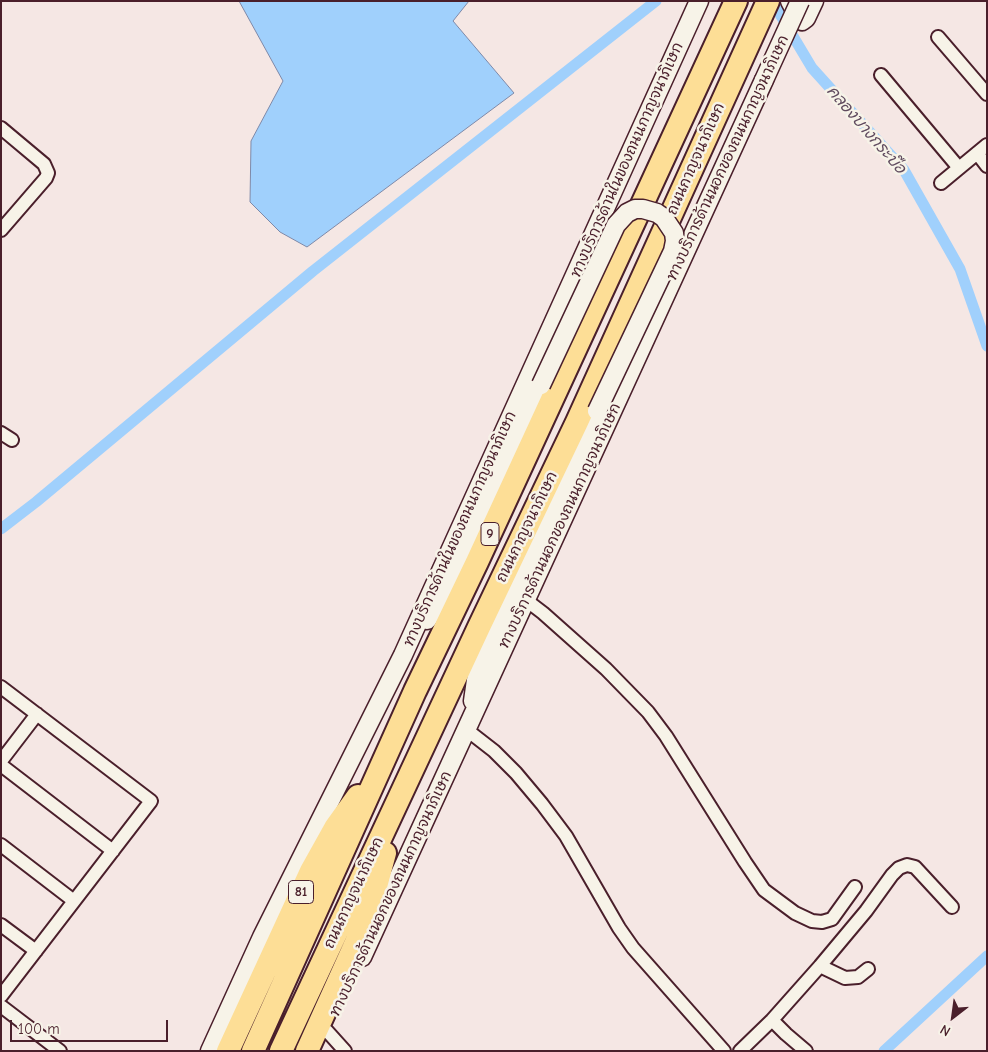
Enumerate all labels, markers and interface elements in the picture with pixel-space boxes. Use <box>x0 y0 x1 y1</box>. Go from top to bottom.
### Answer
street label: ทางบริการด้านนอกของถนนกาญจนาภิเษก <box>663 32 793 284</box>
street label: ทางบริการด้านในของถนนกาญจนาภิเษก <box>567 40 687 280</box>
water label: คลองบางกระบือ <box>822 82 910 178</box>
street label: ถนนกาญจนาภิเษก <box>663 100 729 218</box>
street label: ทางบริการด้านนอกของถนนกาญจนาภิเษก <box>495 400 625 652</box>
street label: ทางบริการด้านในของถนนกาญจนาภิเษก <box>400 409 520 649</box>
street label: ถนนกาญจนาภิเษก <box>492 469 562 585</box>
road number: 9 <box>481 522 499 546</box>
street label: ทางบริการด้านนอกของถนนกาญจนาภิเษก <box>326 768 456 1020</box>
street label: ถนนกาญจนาภิเษก <box>320 834 388 952</box>
road number: 81 <box>288 880 314 904</box>
north arrow <box>928 992 978 1042</box>
scale bar <box>12 1010 170 1042</box>
text: 100 m <box>18 1020 60 1038</box>
text: N <box>937 1021 953 1040</box>

